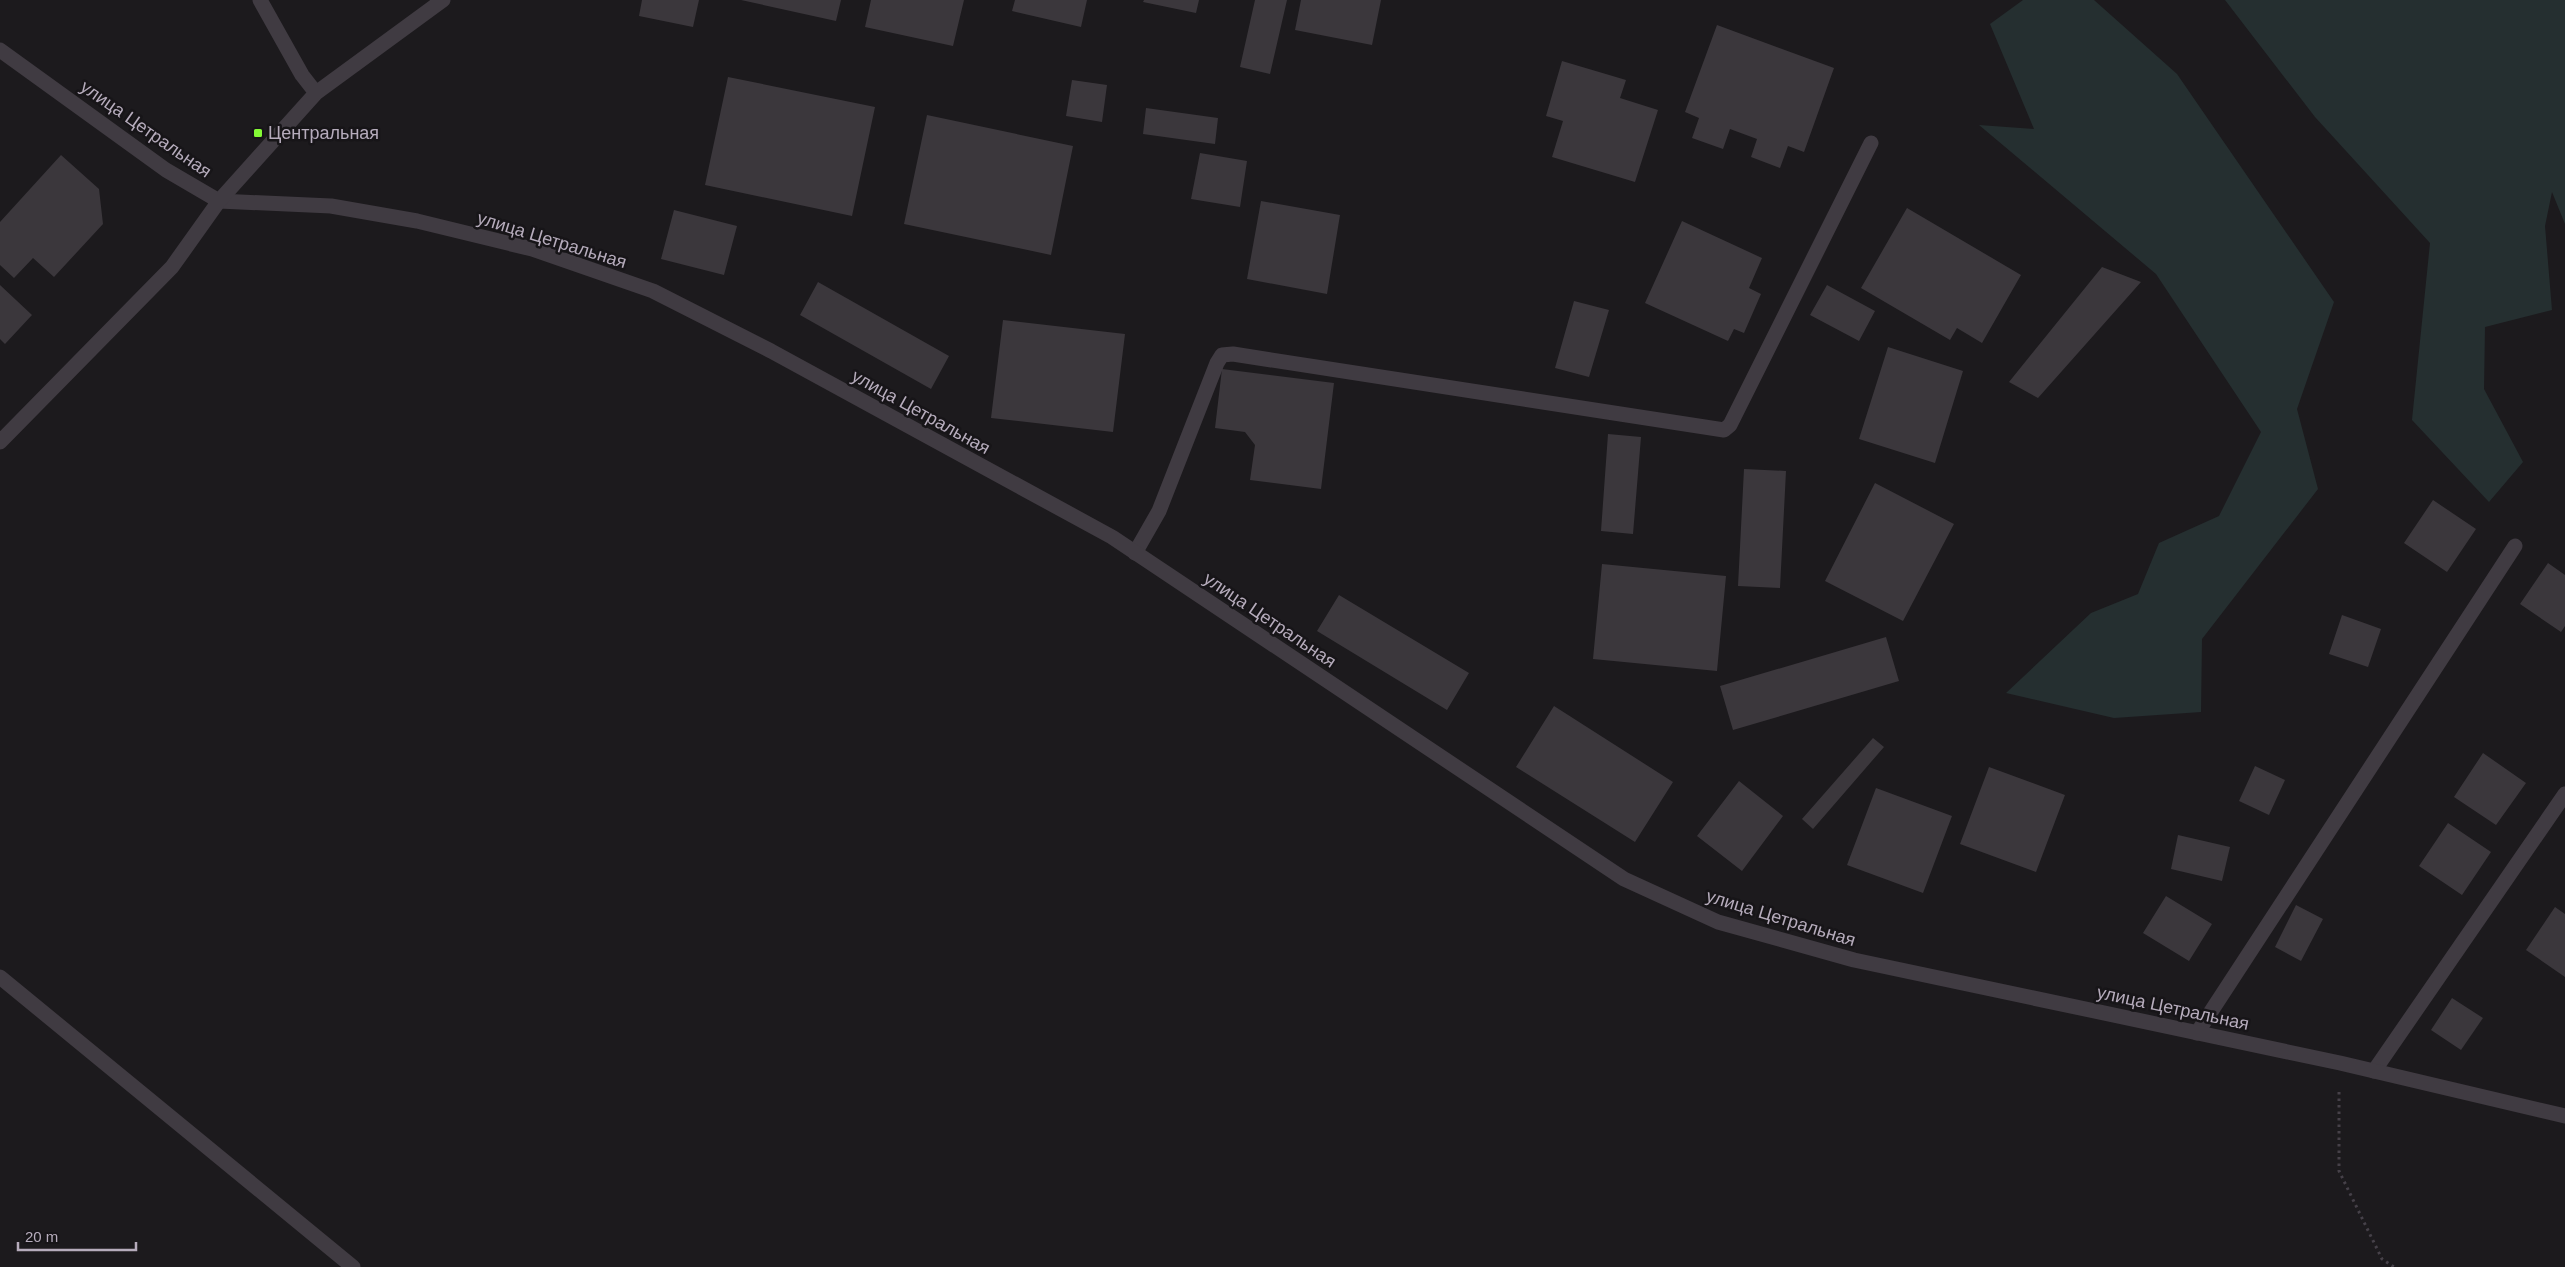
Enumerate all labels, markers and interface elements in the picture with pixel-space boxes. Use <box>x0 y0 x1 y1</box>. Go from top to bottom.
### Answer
street label: улица Цетральная <box>77 76 215 182</box>
place label: Центральная <box>268 123 379 143</box>
marker: Центральная <box>252 127 264 139</box>
street label: улица Цетральная <box>475 208 629 272</box>
street label: улица Цетральная <box>848 366 994 458</box>
street label: улица Цетральная <box>1200 568 1340 672</box>
street label: улица Цетральная <box>1704 886 1858 950</box>
street label: улица Цетральная <box>2095 982 2251 1034</box>
scale bar <box>18 1220 135 1252</box>
text: 20 m <box>25 1228 58 1245</box>

